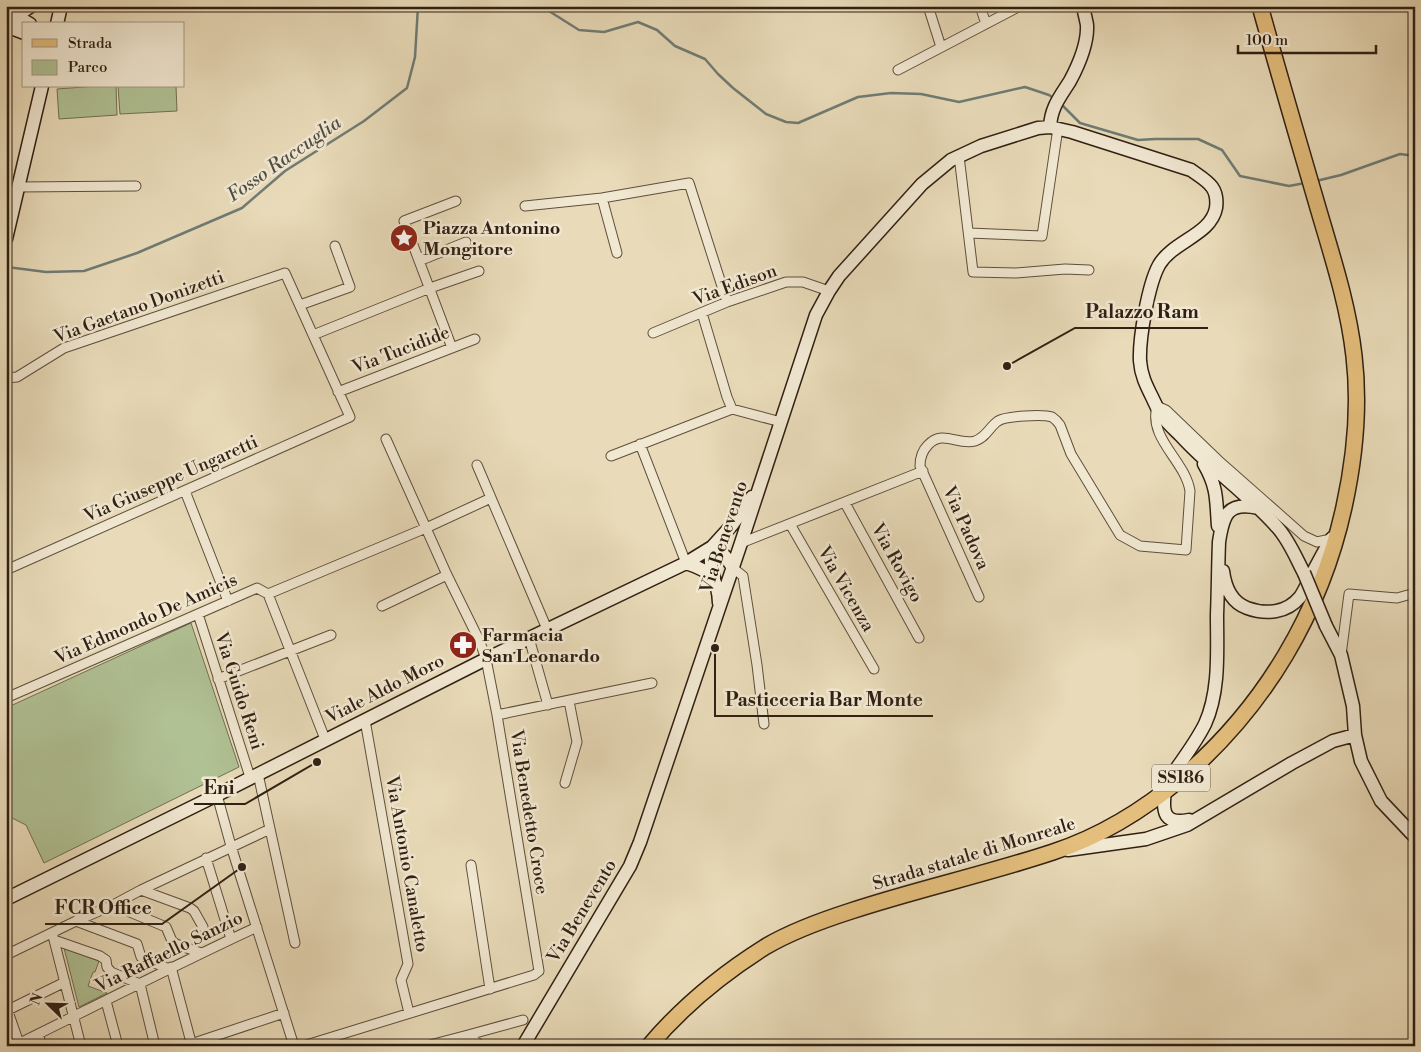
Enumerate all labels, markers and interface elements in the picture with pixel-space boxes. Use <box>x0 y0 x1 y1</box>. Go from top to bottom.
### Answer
legend <box>22 22 185 88</box>
scale bar <box>1238 22 1376 54</box>
text: 100 m <box>1246 31 1288 50</box>
text: Strada <box>68 34 112 53</box>
text: Parco <box>68 58 107 77</box>
water label: Fosso Raccuglia <box>222 110 346 207</box>
place label: Piazza Antonino Mongitore <box>423 217 560 261</box>
place icon: Piazza Antonino Mongitore <box>389 223 419 253</box>
street label: Via Edison <box>689 259 780 311</box>
street label: Via Gaetano Donizetti <box>50 265 227 349</box>
callout: Palazzo Ram <box>1075 294 1208 328</box>
text: Palazzo Ram <box>1085 300 1199 324</box>
street label: Via Tucidide <box>348 321 453 379</box>
street label: Via Giuseppe Ungaretti <box>80 430 262 528</box>
street label: Via Benevento <box>695 478 753 597</box>
street label: Via Padova <box>937 482 995 574</box>
street label: Via Rovigo <box>865 519 928 607</box>
street label: Via Vicenza <box>812 541 880 637</box>
street label: Via Edmondo De Amicis <box>50 568 241 670</box>
place label: Farmacia San Leonardo <box>482 624 600 668</box>
street label: Via Guido Reni <box>209 628 269 753</box>
pharmacy icon: Farmacia San Leonardo <box>448 630 478 660</box>
street label: Viale Aldo Moro <box>321 649 448 729</box>
callout: Pasticceria Bar Monte <box>715 682 933 716</box>
text: Pasticceria Bar Monte <box>725 688 923 712</box>
street label: Via Benedetto Croce <box>504 727 553 896</box>
road number: SS186 <box>1152 764 1210 791</box>
callout: Eni <box>194 770 245 804</box>
street label: Via Antonio Canaletto <box>380 773 434 954</box>
text: Eni <box>204 776 234 800</box>
street label: Strada statale di Monreale <box>870 812 1078 896</box>
street label: Via Benevento <box>542 855 622 968</box>
callout: FCR Office <box>45 890 162 924</box>
text: FCR Office <box>54 896 152 920</box>
street label: Via Raffaello Sanzio <box>90 906 247 998</box>
north arrow <box>22 980 72 1030</box>
text: N <box>27 991 47 1008</box>

